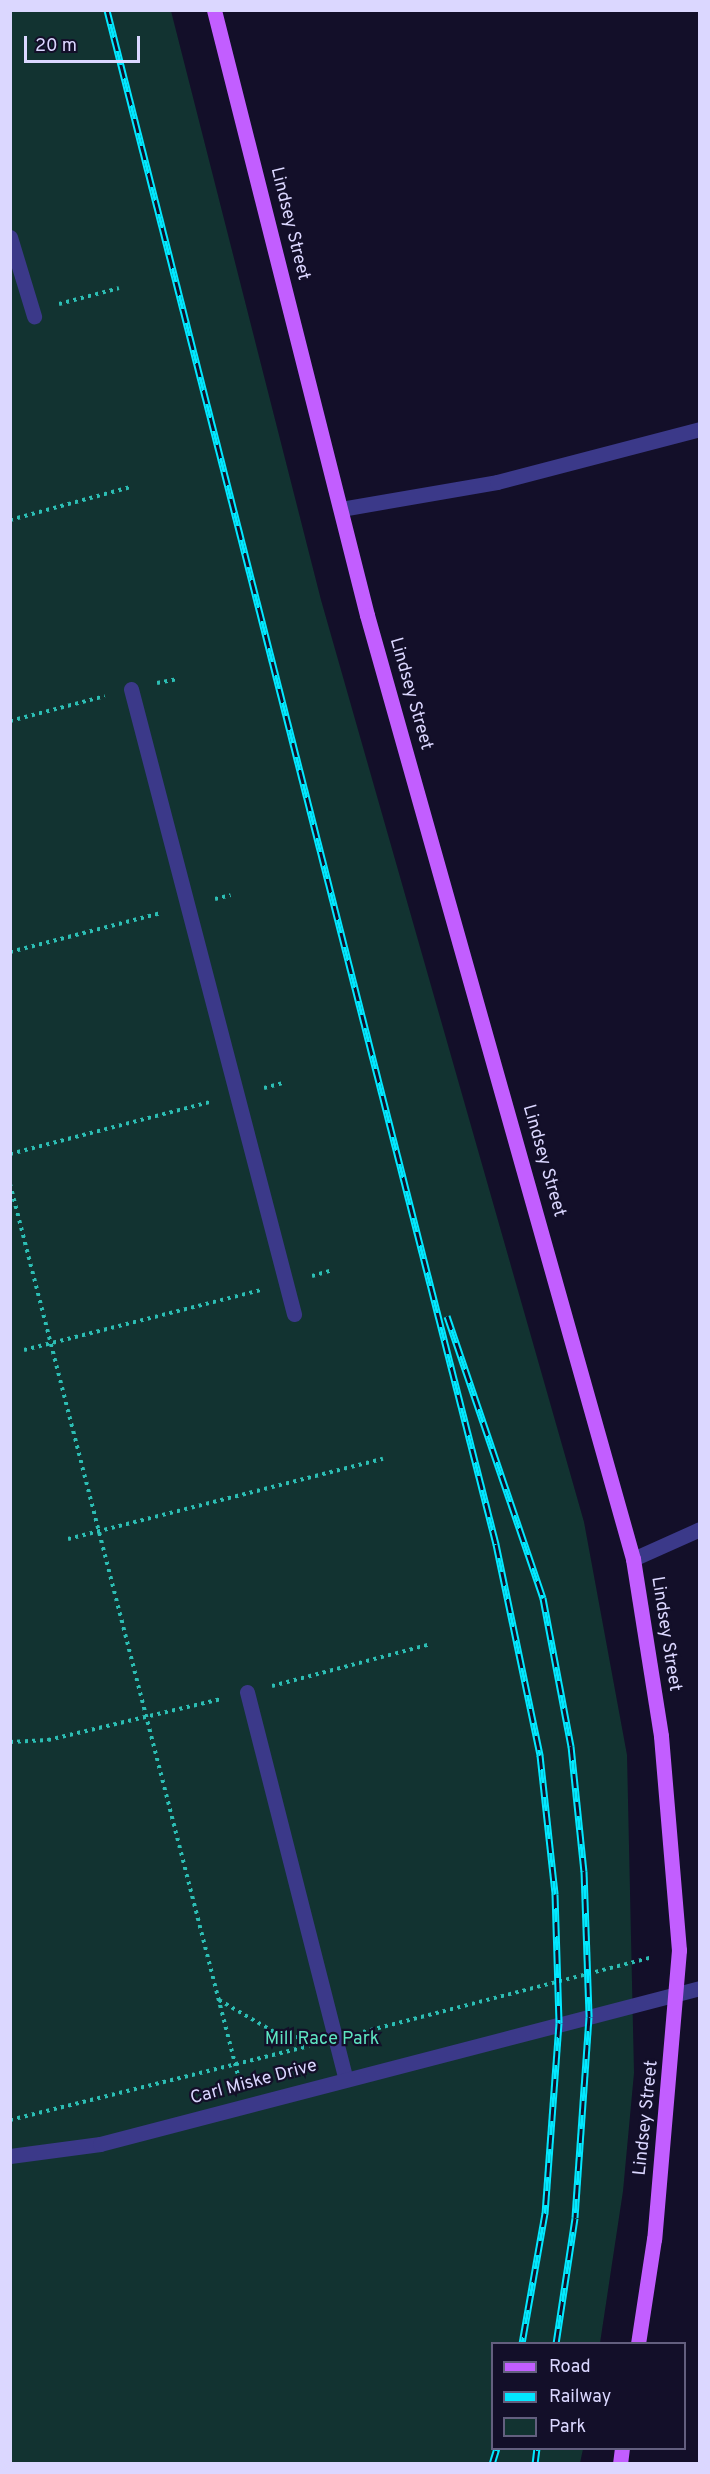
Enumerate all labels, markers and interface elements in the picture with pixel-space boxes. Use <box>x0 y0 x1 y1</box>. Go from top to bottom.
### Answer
scale bar <box>27 24 142 62</box>
text: 20 m <box>35 35 77 58</box>
street label: Lindsey Street <box>264 165 314 283</box>
street label: Lindsey Street <box>384 635 436 753</box>
street label: Lindsey Street <box>517 1102 569 1220</box>
street label: Lindsey Street <box>645 1575 685 1693</box>
park label: Mill Race Park <box>265 2029 379 2051</box>
street label: Carl Miske Drive <box>188 2056 320 2110</box>
street label: Lindsey Street <box>630 2059 664 2177</box>
legend <box>491 2342 686 2450</box>
text: Road <box>549 2356 591 2379</box>
text: Railway <box>549 2386 611 2409</box>
text: Park <box>549 2416 586 2439</box>

